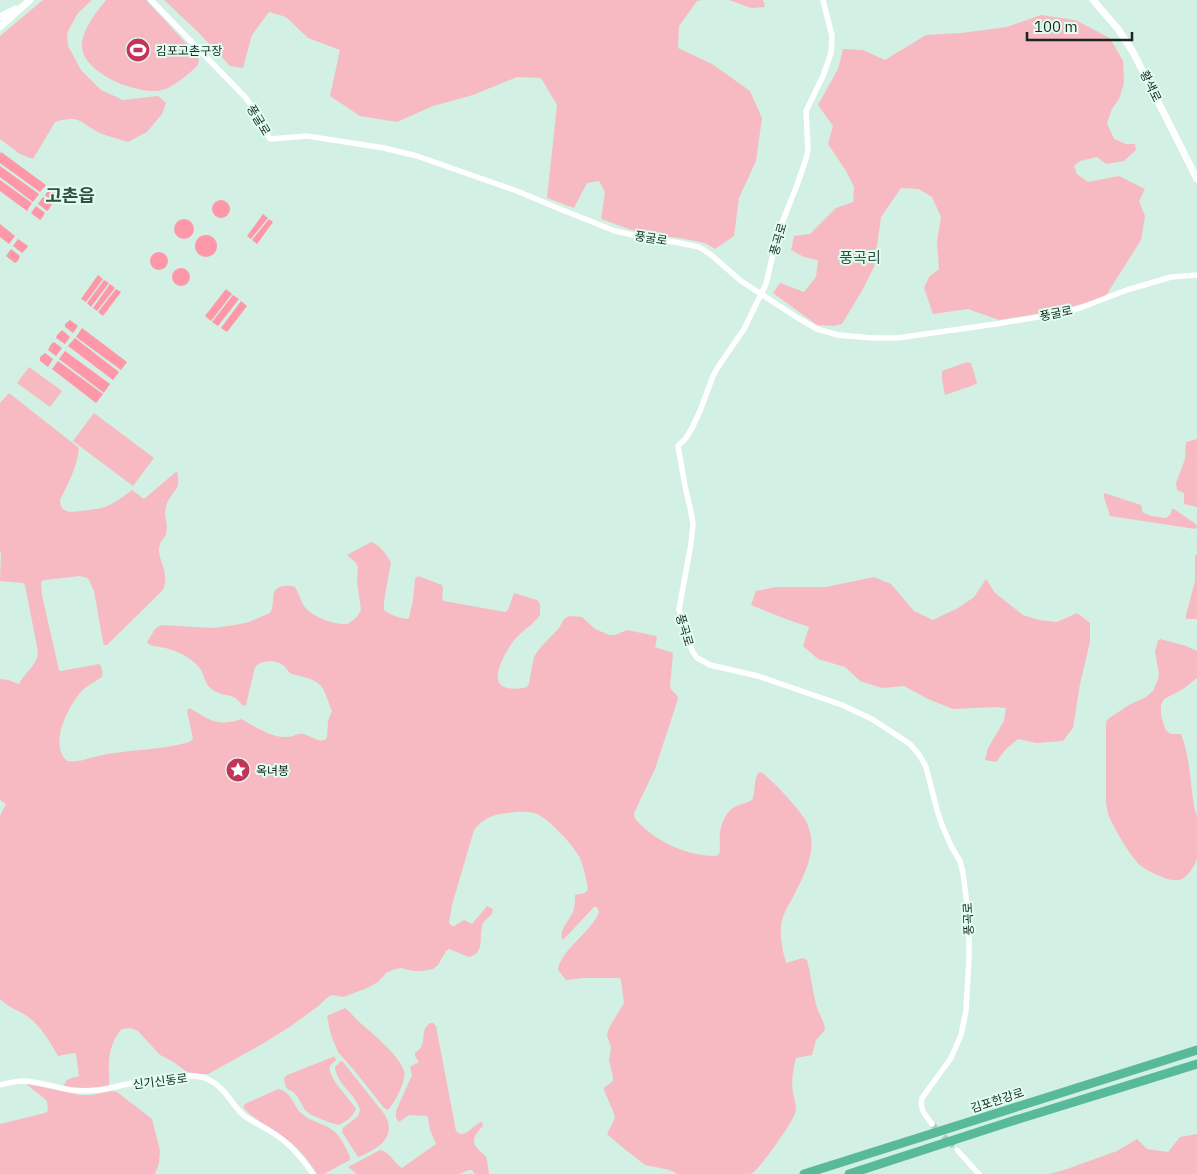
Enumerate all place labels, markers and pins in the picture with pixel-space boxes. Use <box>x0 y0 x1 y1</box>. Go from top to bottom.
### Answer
sports icon: 김포고촌구장 <box>125 37 151 63</box>
place label: 김포고촌구장 <box>156 43 222 58</box>
place icon: 옥녀봉 <box>225 757 251 783</box>
place label: 옥녀봉 <box>256 763 289 778</box>

